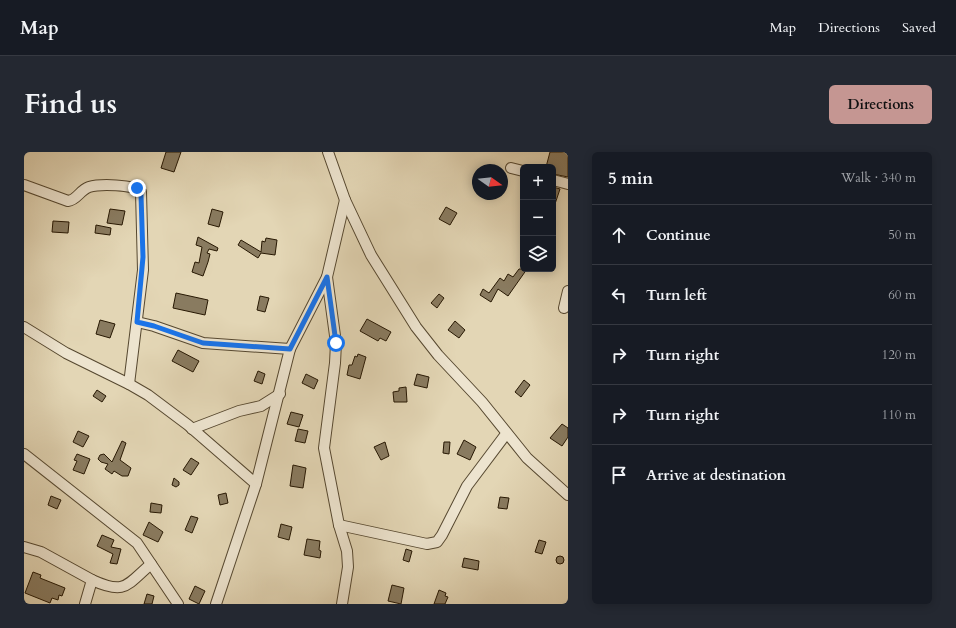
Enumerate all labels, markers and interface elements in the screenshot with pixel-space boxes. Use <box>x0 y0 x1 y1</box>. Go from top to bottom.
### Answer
text: Map <box>20 15 59 41</box>
text: Map <box>770 18 796 37</box>
text: Directions <box>818 18 880 37</box>
text: Saved <box>902 18 936 37</box>
text: Find us <box>24 85 117 123</box>
button: Directions <box>829 85 932 124</box>
north arrow <box>472 164 508 200</box>
map controls <box>520 164 556 272</box>
button: + <box>520 164 556 200</box>
text: 5 min <box>608 167 653 190</box>
text: Walk · 340 m <box>841 169 916 187</box>
route end <box>128 179 146 197</box>
button: − <box>520 200 556 236</box>
icon: ahead <box>608 224 630 246</box>
text: Continue <box>646 225 711 245</box>
text: 50 m <box>888 226 916 244</box>
button: layers <box>520 236 556 272</box>
icon: left <box>608 284 630 306</box>
text: Turn left <box>646 285 707 305</box>
text: 60 m <box>888 286 916 304</box>
route start <box>327 334 345 352</box>
icon: right <box>608 344 630 366</box>
text: Turn right <box>646 345 719 365</box>
text: 120 m <box>882 346 916 364</box>
icon: right <box>608 404 630 426</box>
text: Turn right <box>646 405 719 425</box>
text: 110 m <box>882 406 916 424</box>
icon: arrive <box>608 464 630 486</box>
text: Arrive at destination <box>646 465 786 485</box>

